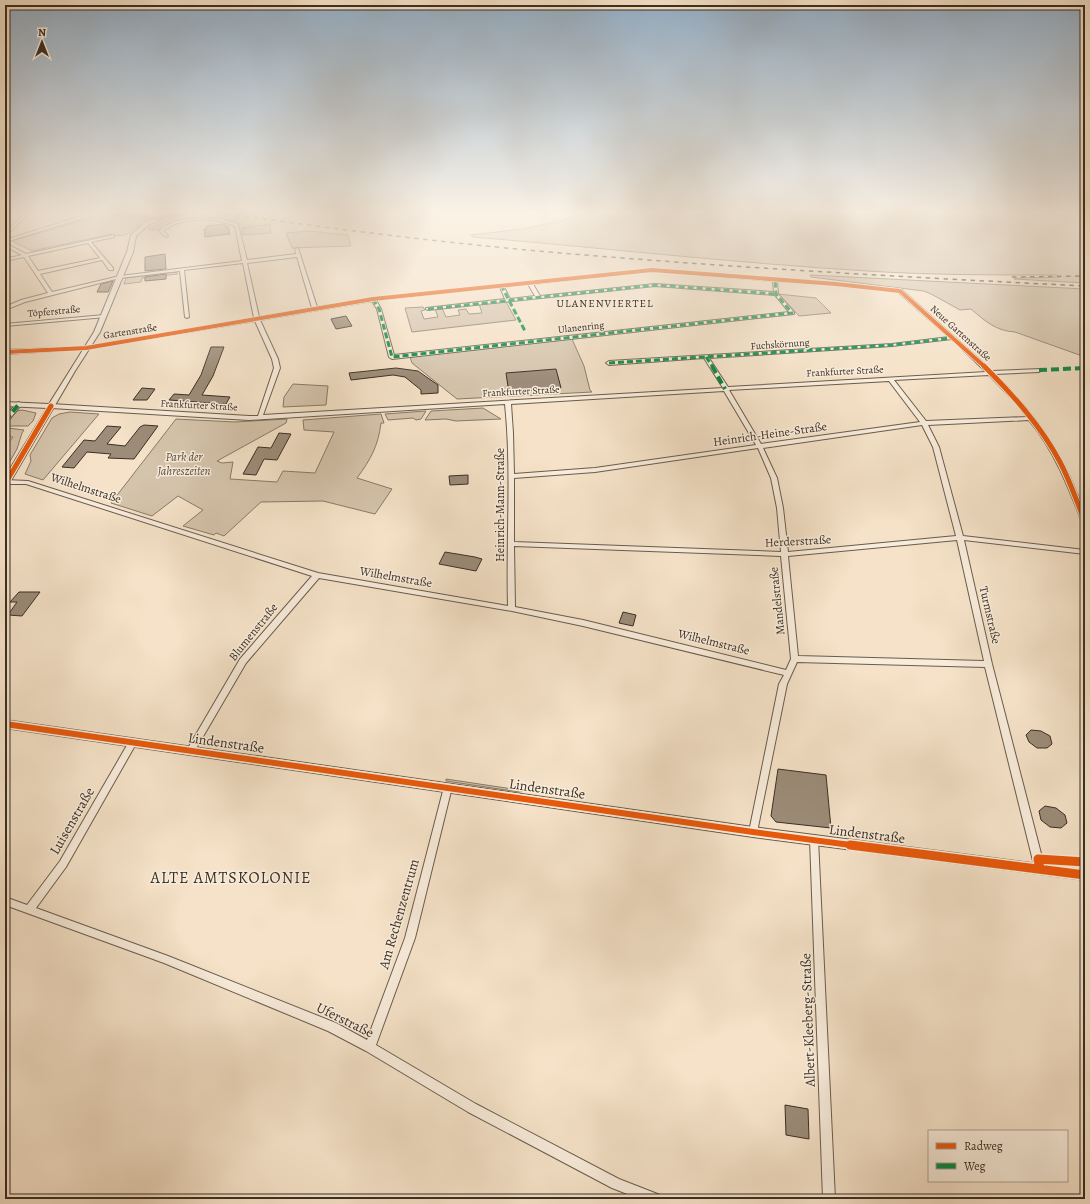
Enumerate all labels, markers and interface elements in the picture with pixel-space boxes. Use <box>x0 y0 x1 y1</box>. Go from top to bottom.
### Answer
north arrow <box>22 22 62 62</box>
text: N <box>38 25 46 40</box>
district label: ULANENVIERTEL <box>556 296 654 311</box>
street label: Töpferstraße <box>27 302 81 321</box>
street label: Neue Gartenstraße <box>928 302 995 364</box>
street label: Ulanenring <box>557 318 605 336</box>
street label: Gartenstraße <box>102 320 158 342</box>
street label: Fuchskörnung <box>750 335 810 353</box>
street label: Frankfurter Straße <box>806 362 884 380</box>
street label: Frankfurter Straße <box>482 382 560 400</box>
street label: Frankfurter Straße <box>160 396 238 414</box>
street label: Heinrich-Heine-Straße <box>712 418 828 450</box>
street label: Heinrich-Mann-Straße <box>492 448 508 562</box>
park label: Park der Jahreszeiten <box>157 449 210 479</box>
street label: Wilhelmstraße <box>48 469 123 507</box>
street label: Herderstraße <box>764 531 832 551</box>
street label: Wilhelmstraße <box>358 563 433 591</box>
street label: Mandelstraße <box>765 566 789 636</box>
street label: Turmstraße <box>976 585 1004 645</box>
street label: Blumenstraße <box>225 600 281 664</box>
street label: Wilhelmstraße <box>676 625 751 659</box>
street label: Lindenstraße <box>187 728 265 758</box>
street label: Lindenstraße <box>508 774 586 804</box>
street label: Luisenstraße <box>45 784 99 858</box>
street label: Lindenstraße <box>828 820 906 848</box>
street label: Am Rechenzentrum <box>374 856 424 972</box>
district label: ALTE AMTSKOLONIE <box>150 867 311 889</box>
street label: Albert-Kleeberg-Straße <box>796 953 820 1088</box>
street label: Uferstraße <box>313 998 377 1042</box>
legend <box>928 1130 1068 1182</box>
text: Radweg <box>964 1138 1003 1154</box>
text: Weg <box>963 1158 986 1174</box>

